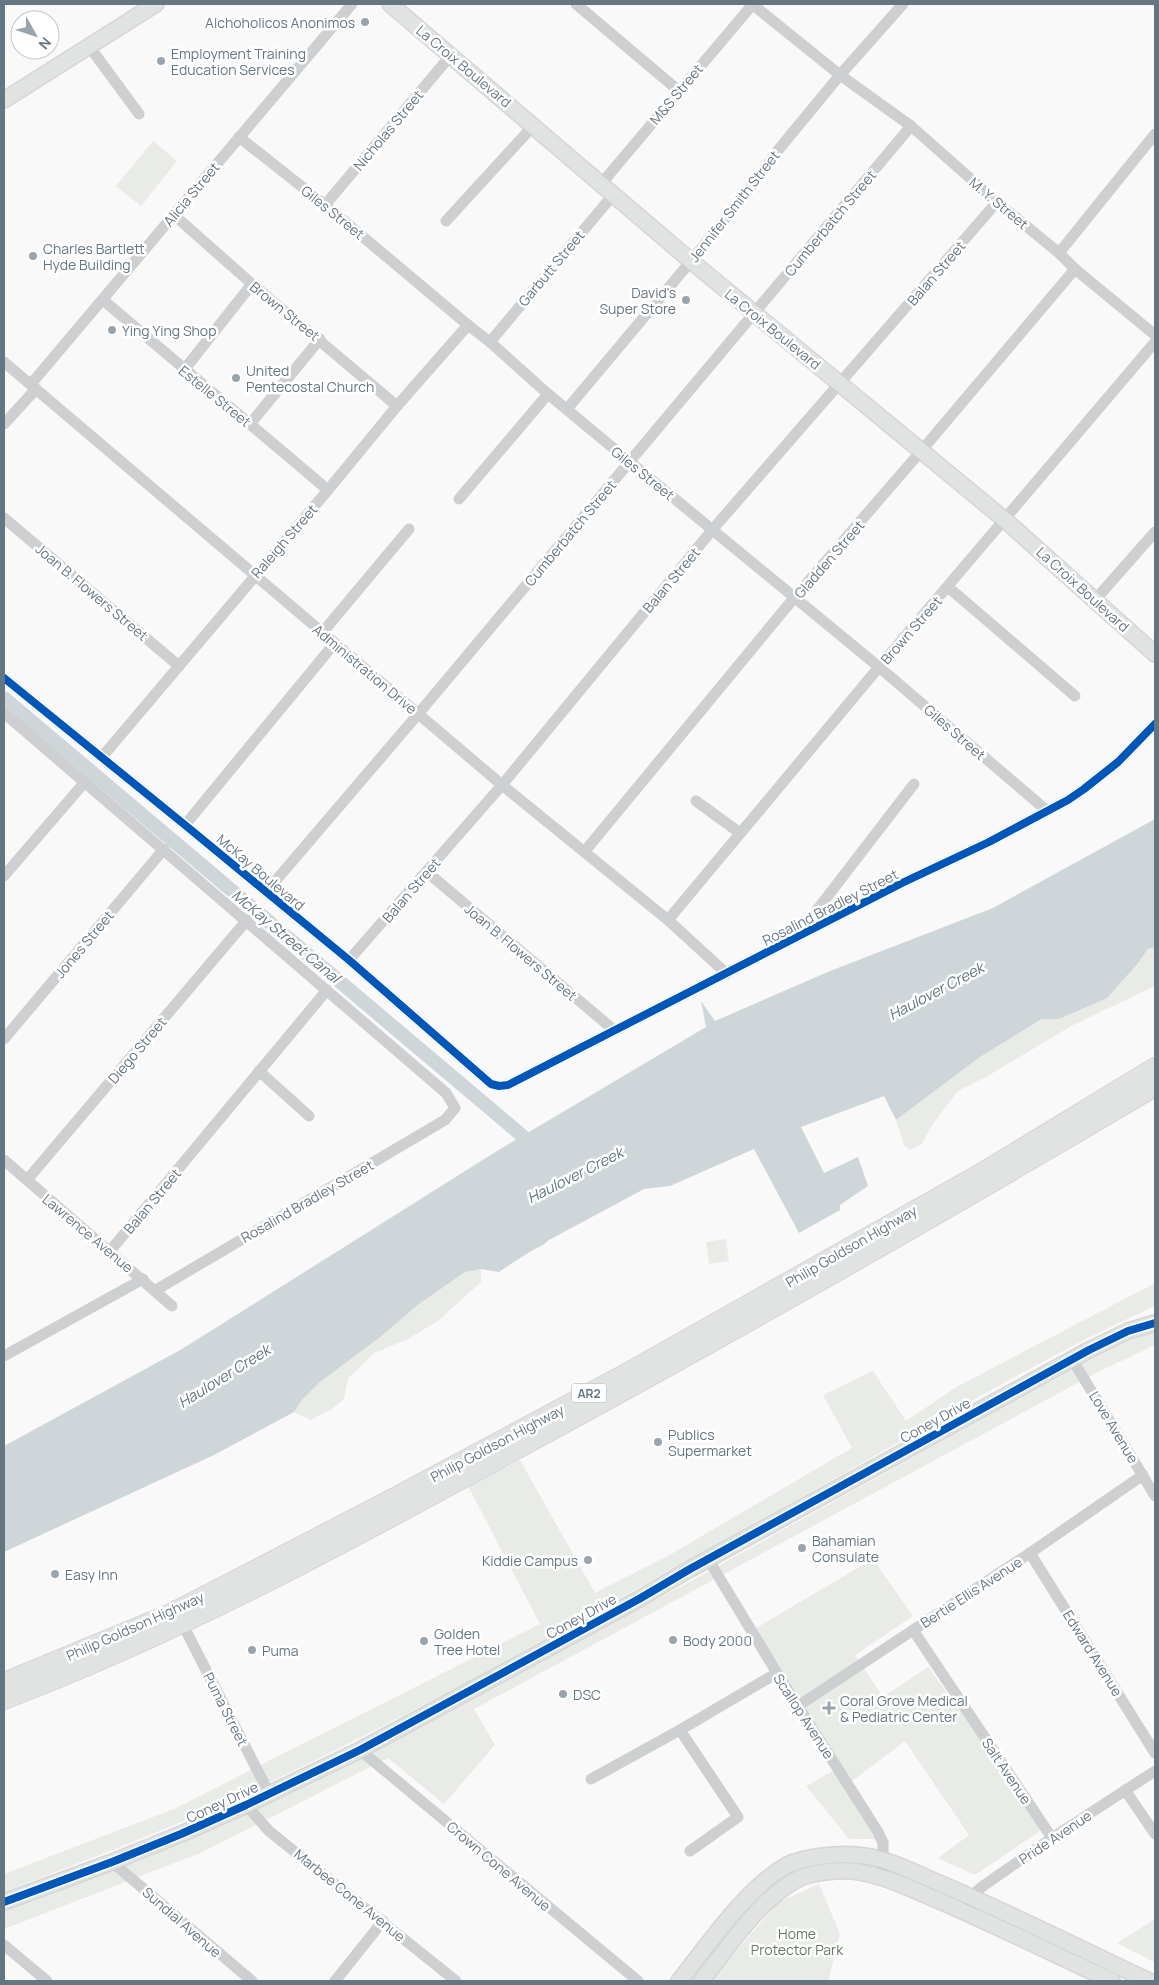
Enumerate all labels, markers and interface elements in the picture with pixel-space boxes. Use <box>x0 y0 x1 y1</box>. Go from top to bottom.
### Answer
north arrow <box>10 10 60 60</box>
place label: Alchoholicos Anonimos <box>205 13 355 32</box>
marker: Alchoholicos Anonimos <box>359 16 371 28</box>
street label: La Croix Boulevard <box>413 21 515 111</box>
text: N <box>35 34 56 54</box>
place label: Employment Training Education Services <box>171 44 306 79</box>
marker: Employment Training Education Services <box>155 55 167 67</box>
street label: M&S Street <box>645 59 707 128</box>
street label: Nicholas Street <box>349 85 428 174</box>
street label: Jennifer Smith Street <box>684 146 784 266</box>
street label: Alicia Street <box>159 158 224 230</box>
street label: Cumberbatch Street <box>780 166 880 280</box>
street label: M. Y. Street <box>966 173 1033 233</box>
street label: Giles Street <box>298 181 369 243</box>
street label: Garbutt Street <box>514 226 589 310</box>
street label: Balan Street <box>903 236 970 309</box>
place label: Charles Bartlett Hyde Building <box>43 239 145 274</box>
marker: Charles Bartlett Hyde Building <box>27 250 39 262</box>
street label: Brown Street <box>246 277 324 345</box>
place label: David's Super Store <box>599 283 676 318</box>
street label: La Croix Boulevard <box>721 284 825 374</box>
marker: David's Super Store <box>680 294 692 306</box>
place label: Ying Ying Shop <box>122 321 216 340</box>
marker: Ying Ying Shop <box>106 324 118 336</box>
street label: Estelle Street <box>175 361 255 431</box>
place label: United Pentecostal Church <box>246 361 374 396</box>
marker: United Pentecostal Church <box>230 372 242 384</box>
street label: Giles Street <box>608 442 679 504</box>
street label: Cumberbatch Street <box>520 476 620 590</box>
street label: Raleigh Street <box>247 500 322 582</box>
street label: Gladden Street <box>790 516 868 602</box>
street label: Joan B. Flowers Street <box>32 539 152 645</box>
street label: La Croix Boulevard <box>1033 542 1133 636</box>
street label: Balan Street <box>638 543 704 617</box>
street label: Brown Street <box>876 592 946 668</box>
street label: Administration Drive <box>309 620 421 718</box>
street label: Giles Street <box>920 700 990 764</box>
street label: McKay Boulevard <box>213 830 309 914</box>
street label: Balan Street <box>378 853 445 926</box>
street label: Rosalind Bradley Street <box>759 864 902 950</box>
water label: McKay Street Canal <box>227 884 347 989</box>
street label: Joan B. Flowers Street <box>461 899 581 1005</box>
street label: Jones Street <box>50 906 118 982</box>
water label: Haulover Creek <box>885 956 990 1025</box>
street label: Diego Street <box>104 1012 171 1087</box>
water label: Haulover Creek <box>523 1141 629 1208</box>
street label: Rosalind Bradley Street <box>237 1155 377 1247</box>
street label: Balan Street <box>119 1164 185 1238</box>
street label: Lawrence Avenue <box>39 1189 137 1277</box>
street label: Philip Goldson Highway <box>782 1200 921 1291</box>
water label: Haulover Creek <box>174 1338 276 1413</box>
road number: AR2 <box>572 1384 606 1402</box>
street label: Love Avenue <box>1085 1387 1143 1467</box>
street label: Coney Drive <box>896 1393 974 1447</box>
street label: Philip Goldson Highway <box>427 1399 568 1486</box>
place label: Publics Supermarket <box>668 1425 752 1460</box>
marker: Publics Supermarket <box>652 1436 664 1448</box>
place label: Bahamian Consulate <box>812 1531 879 1566</box>
marker: Bahamian Consulate <box>796 1542 808 1554</box>
place label: Kiddie Campus <box>482 1551 578 1570</box>
street label: Bertie Ellis Avenue <box>917 1552 1025 1632</box>
marker: Kiddie Campus <box>582 1554 594 1566</box>
place label: Easy Inn <box>65 1565 118 1584</box>
marker: Easy Inn <box>49 1568 61 1580</box>
street label: Philip Goldson Highway <box>63 1587 207 1665</box>
street label: Coney Drive <box>542 1589 620 1643</box>
street label: Edward Avenue <box>1059 1606 1127 1700</box>
place label: Golden Tree Hotel <box>434 1624 500 1659</box>
place label: Body 2000 <box>683 1631 752 1650</box>
marker: Body 2000 <box>667 1634 679 1646</box>
marker: Golden Tree Hotel <box>418 1635 430 1647</box>
place label: Puma <box>262 1641 298 1660</box>
marker: Puma <box>246 1644 258 1656</box>
street label: Puma Street <box>199 1669 253 1749</box>
street label: Scallop Avenue <box>769 1670 839 1762</box>
place label: DSC <box>573 1685 601 1704</box>
marker: DSC <box>557 1688 569 1700</box>
place label: Coral Grove Medical & Pediatric Center <box>840 1691 968 1726</box>
marker: Coral Grove Medical & Pediatric Center <box>822 1701 836 1715</box>
street label: Salt Avenue <box>978 1734 1036 1808</box>
street label: Coney Drive <box>183 1777 261 1827</box>
street label: Pride Avenue <box>1015 1806 1095 1868</box>
street label: Crown Cone Avenue <box>443 1817 555 1915</box>
street label: Marbee Cone Avenue <box>291 1844 409 1946</box>
street label: Sundial Avenue <box>139 1882 225 1962</box>
park label: Home Protector Park <box>751 1924 844 1959</box>

